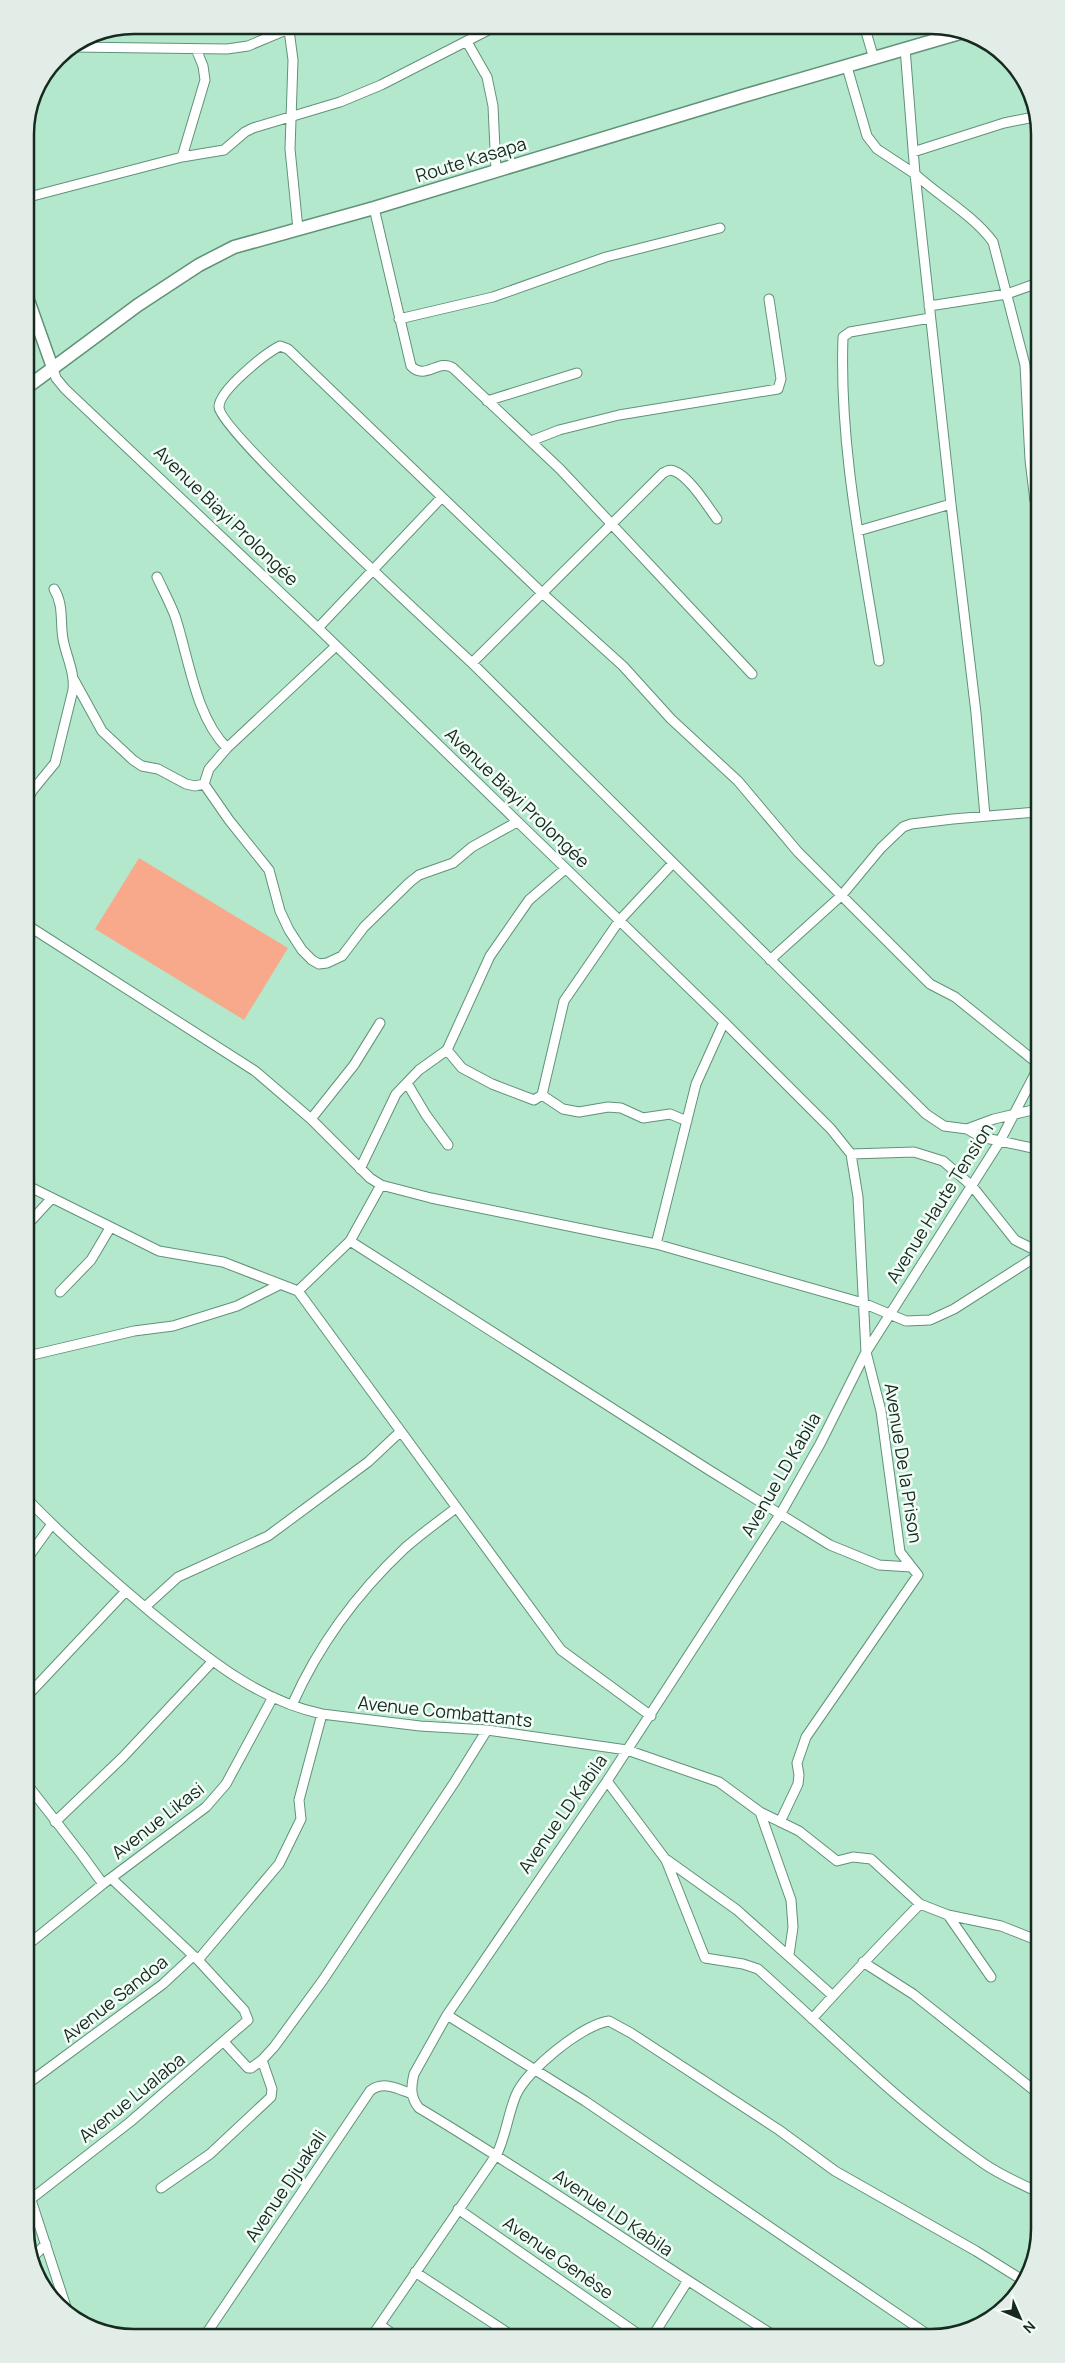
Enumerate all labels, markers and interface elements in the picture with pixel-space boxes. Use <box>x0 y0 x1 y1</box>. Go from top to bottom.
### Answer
street label: Route Kasapa <box>412 131 529 187</box>
street label: Avenue Biayi Prolongée <box>149 440 304 591</box>
street label: Avenue Biayi Prolongée <box>440 722 595 873</box>
street label: Avenue Haute Tension <box>880 1118 998 1287</box>
street label: Avenue De la Prison <box>879 1381 928 1545</box>
street label: Avenue LD Kabila <box>735 1408 825 1541</box>
street label: Avenue Combattants <box>357 1690 534 1732</box>
street label: Avenue LD Kabila <box>512 1749 612 1878</box>
street label: Avenue Likasi <box>106 1777 209 1864</box>
street label: Avenue Sandoa <box>56 1949 172 2047</box>
street label: Avenue Lualaba <box>73 2047 189 2147</box>
street label: Avenue Djuakali <box>239 2125 331 2246</box>
street label: Avenue LD Kabila <box>549 2163 678 2261</box>
street label: Avenue Genèse <box>499 2210 618 2304</box>
north arrow <box>995 2293 1045 2343</box>
text: N <box>1019 2317 1040 2338</box>

